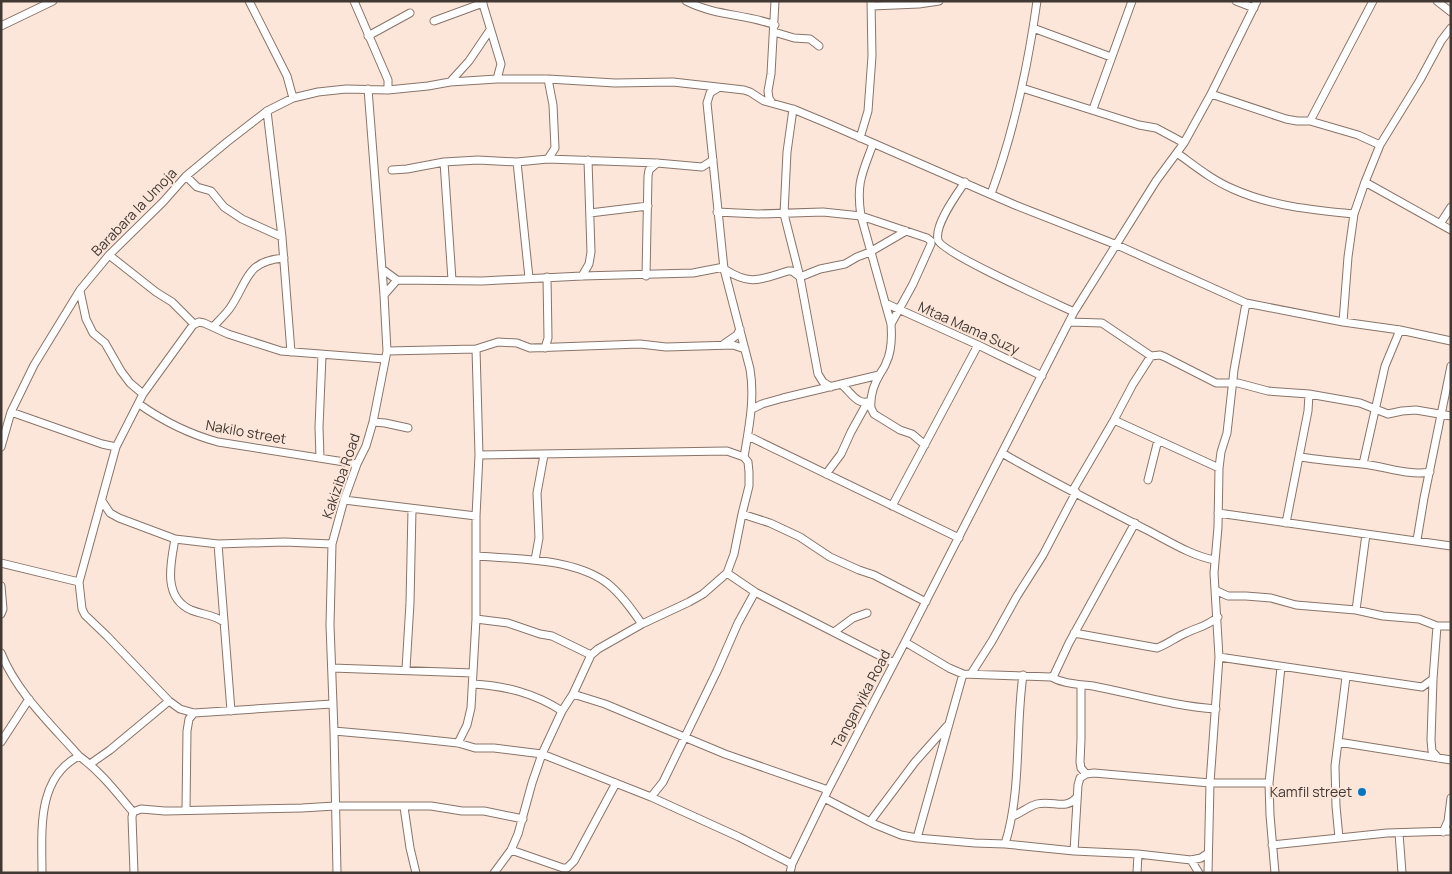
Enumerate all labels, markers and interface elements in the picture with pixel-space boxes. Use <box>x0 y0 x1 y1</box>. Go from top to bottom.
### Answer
street label: Barabara la Umoja <box>87 164 181 260</box>
street label: Mtaa Mama Suzy <box>915 297 1024 359</box>
street label: Nakilo street <box>204 415 288 448</box>
street label: Kakiziba Road <box>317 431 364 521</box>
street label: Tanganyika Road <box>827 646 895 751</box>
place label: Kamfil street <box>1270 782 1352 801</box>
marker: Kamfil street <box>1356 786 1368 798</box>

